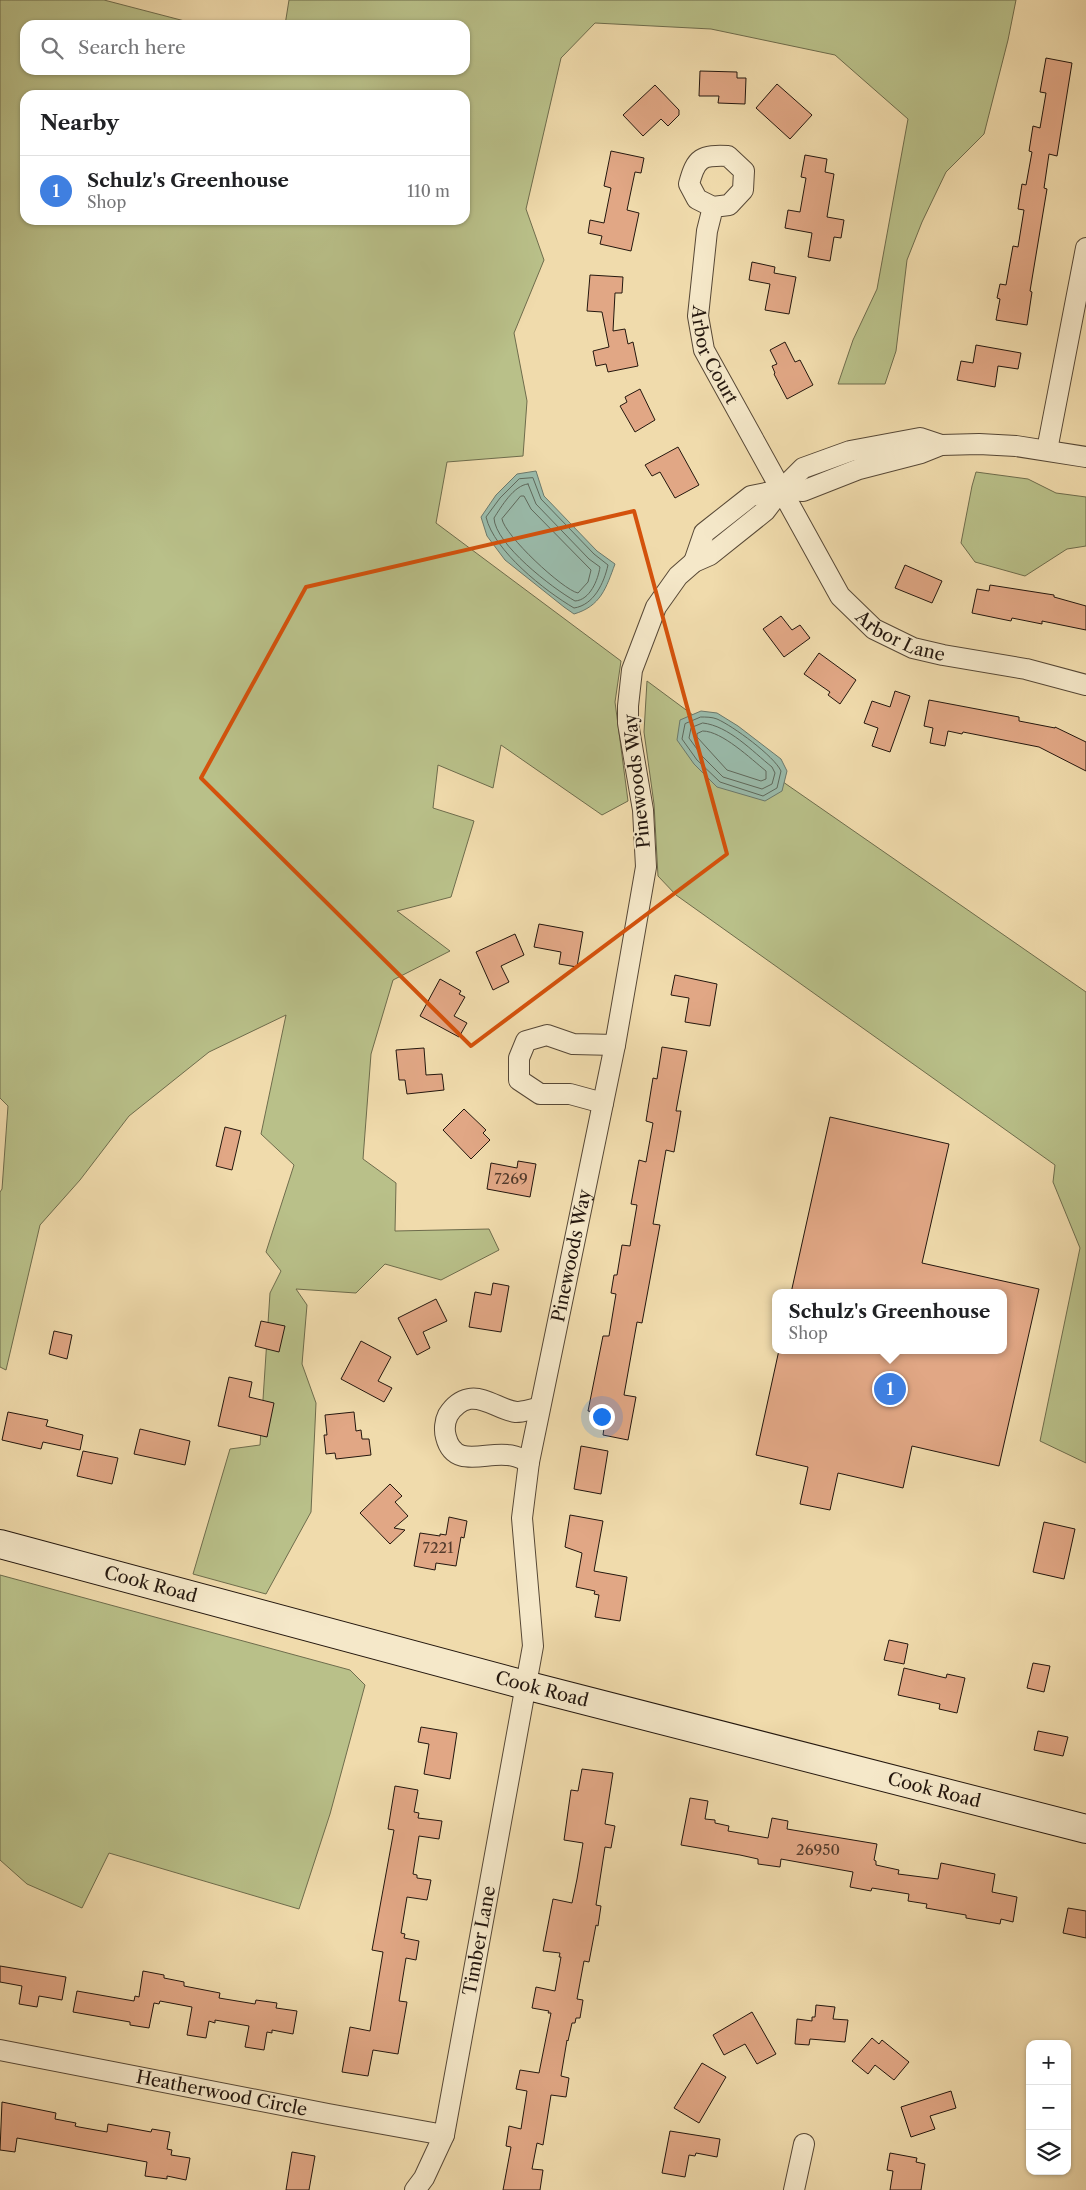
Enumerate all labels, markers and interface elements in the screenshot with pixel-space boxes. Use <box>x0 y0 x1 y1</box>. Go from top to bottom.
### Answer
search box <box>20 20 470 75</box>
icon: search <box>38 34 66 62</box>
text: Search here <box>78 36 186 59</box>
text: Nearby <box>40 110 119 135</box>
text: Schulz's Greenhouse <box>87 169 289 192</box>
text: 1 <box>52 181 60 201</box>
text: 110 m <box>407 181 450 201</box>
text: Shop <box>87 192 126 212</box>
street label: Arbor Court <box>687 304 743 408</box>
street label: Arbor Lane <box>850 605 947 666</box>
street label: Pinewoods Way <box>619 712 655 849</box>
house number: 7269 <box>494 1169 528 1188</box>
street label: Pinewoods Way <box>547 1186 596 1324</box>
popup <box>772 1289 1007 1354</box>
text: Schulz's Greenhouse <box>789 1300 990 1323</box>
text: Shop <box>789 1323 828 1343</box>
pin: 1 <box>874 1370 906 1408</box>
your location <box>589 1404 615 1430</box>
house number: 7221 <box>423 1538 454 1557</box>
street label: Cook Road <box>102 1561 200 1607</box>
street label: Cook Road <box>493 1667 591 1712</box>
street label: Cook Road <box>885 1768 983 1813</box>
house number: 26950 <box>796 1840 840 1859</box>
street label: Timber Lane <box>459 1884 500 1997</box>
map controls <box>1026 2040 1071 2175</box>
button: + <box>1026 2040 1071 2085</box>
street label: Heatherwood Circle <box>134 2066 309 2121</box>
button: − <box>1026 2085 1071 2130</box>
button: layers <box>1026 2130 1071 2175</box>

